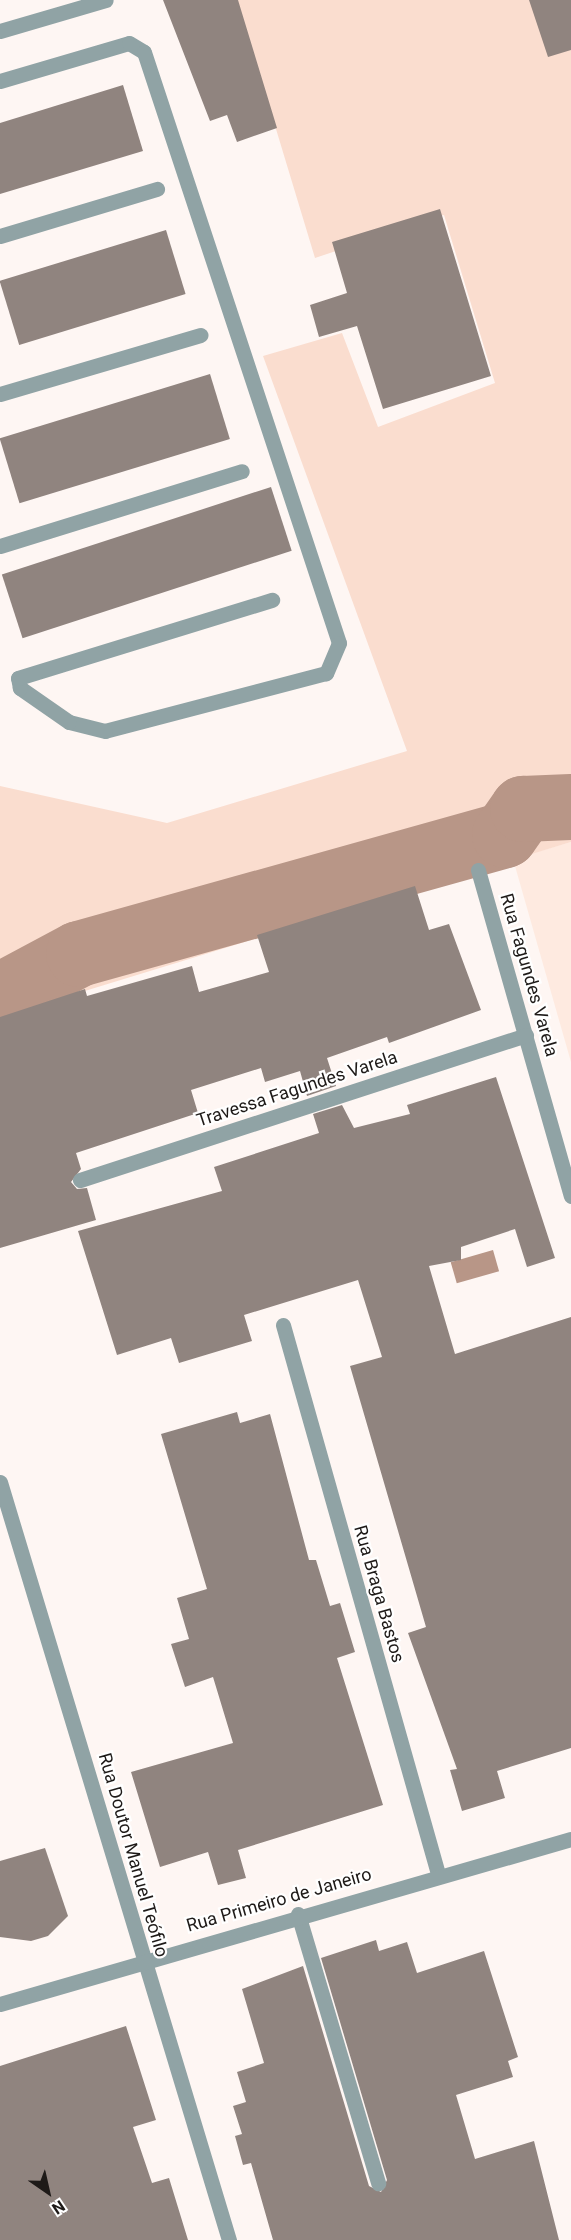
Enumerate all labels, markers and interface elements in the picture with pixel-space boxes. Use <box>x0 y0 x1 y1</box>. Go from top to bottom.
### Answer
street label: Rua Fagundes Varela <box>495 891 563 1059</box>
street label: Travessa Fagundes Varela <box>194 1046 400 1132</box>
street label: Rua Braga Bastos <box>349 1523 409 1665</box>
street label: Rua Doutor Manuel Teófilo <box>93 1750 173 1960</box>
street label: Rua Primeiro de Janeiro <box>184 1863 374 1937</box>
north arrow <box>18 2162 78 2222</box>
text: N <box>48 2196 68 2218</box>

